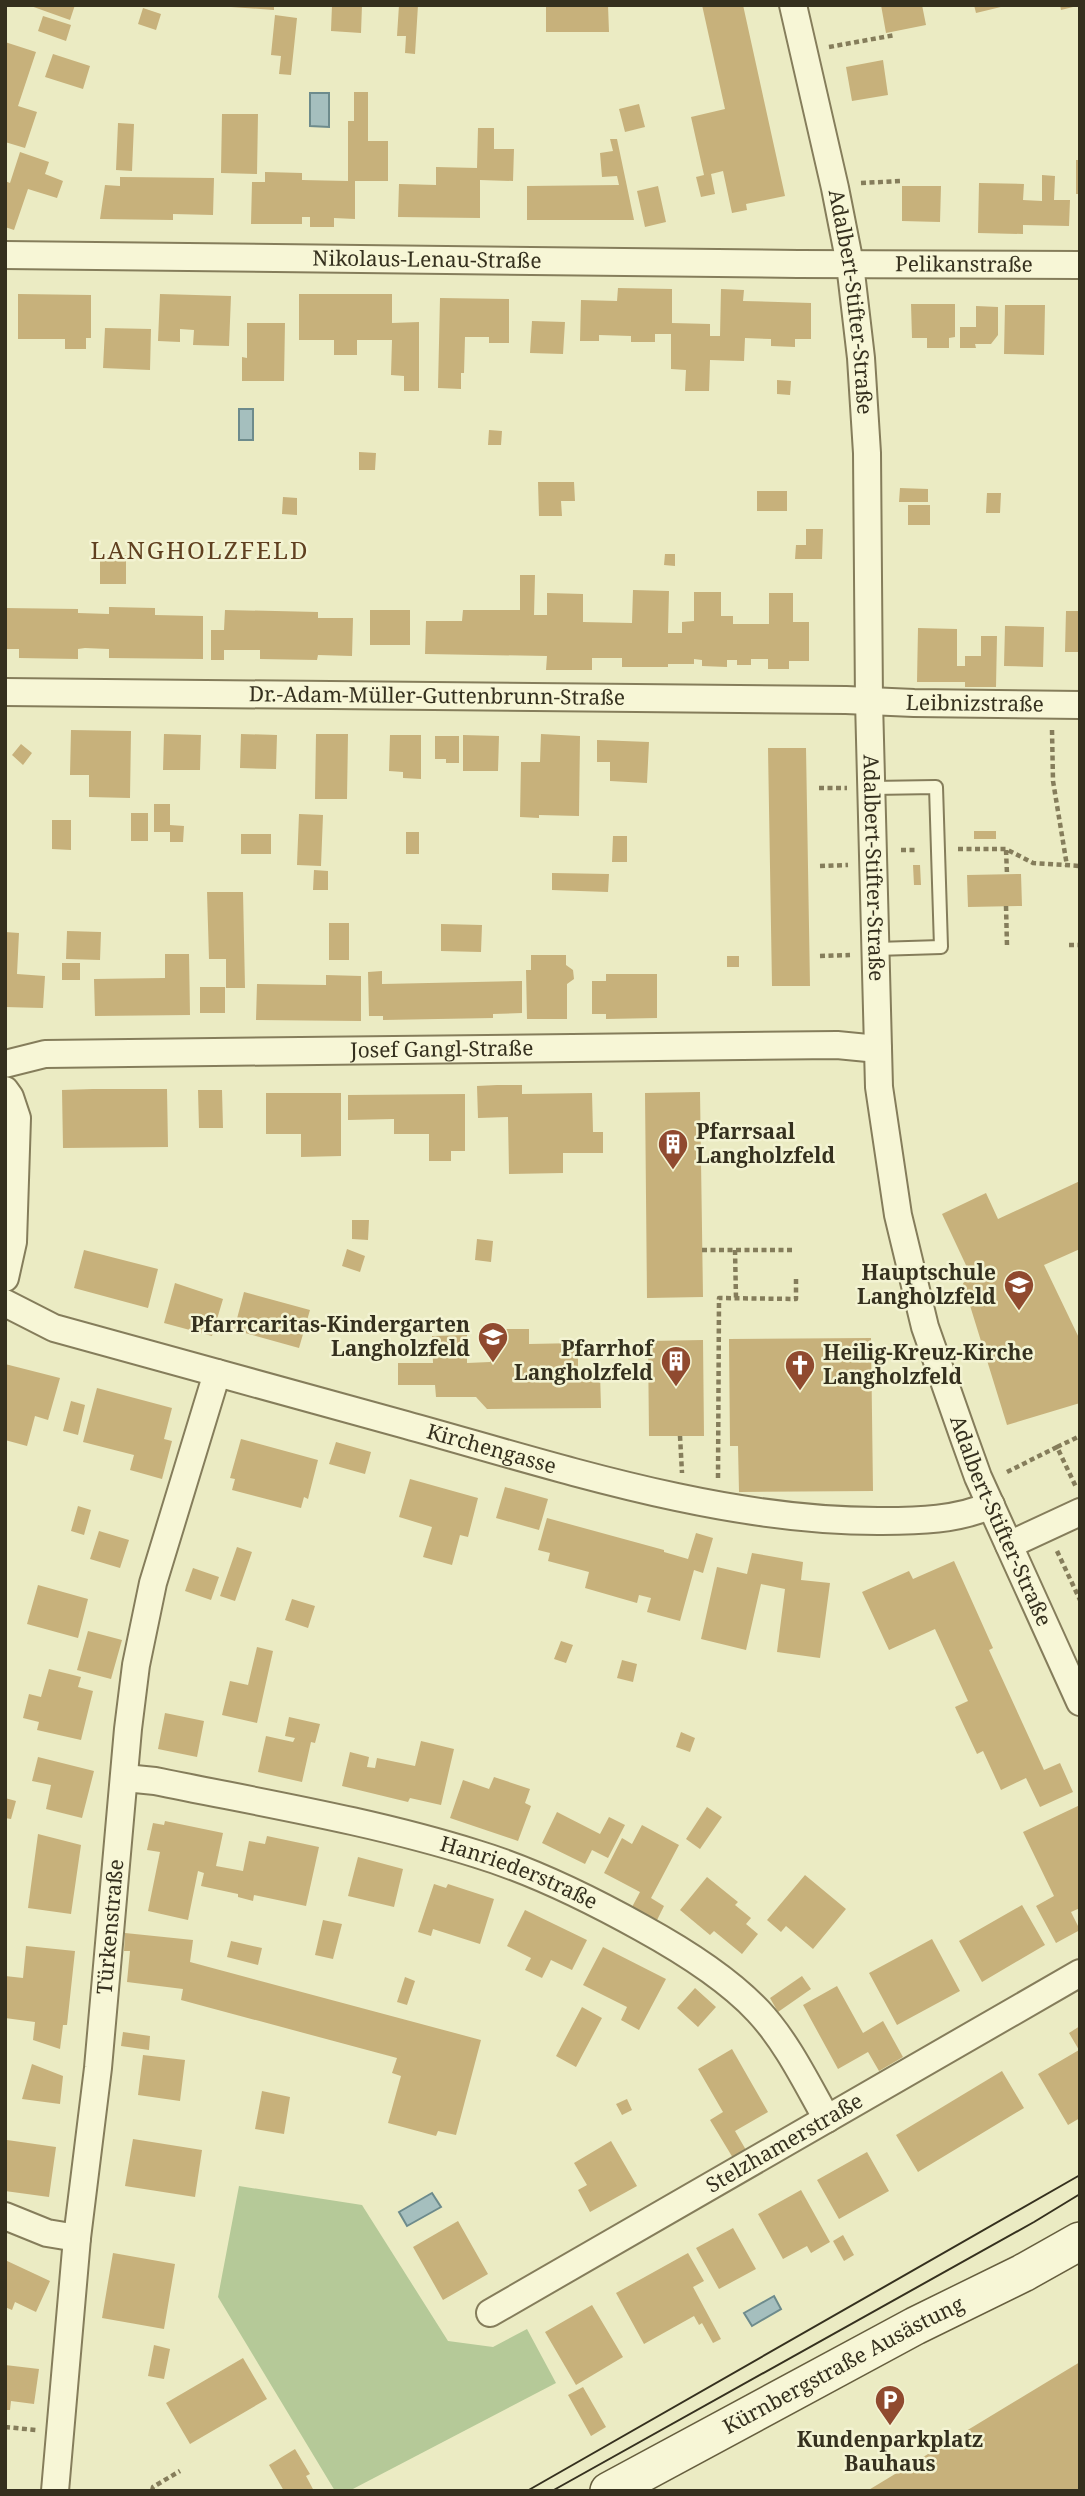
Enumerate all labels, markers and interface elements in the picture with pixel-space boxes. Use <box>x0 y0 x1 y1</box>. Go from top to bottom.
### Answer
street label: Adalbert-Stifter-Straße <box>823 187 880 415</box>
street label: Nikolaus-Lenau-Straße <box>312 243 542 274</box>
street label: Pelikanstraße <box>895 249 1033 278</box>
district label: LANGHOLZFELD <box>91 533 309 566</box>
street label: Dr.-Adam-Müller-Guttenbrunn-Straße <box>249 679 625 711</box>
street label: Leibnizstraße <box>905 688 1044 718</box>
street label: Adalbert-Stifter-Straße <box>857 754 891 982</box>
street label: Josef Gangl-Straße <box>349 1033 534 1064</box>
place label: Pfarrsaal Langholzfeld <box>696 1117 835 1169</box>
building icon: Pfarrsaal Langholzfeld <box>656 1127 690 1171</box>
place label: Hauptschule Langholzfeld <box>857 1258 996 1310</box>
school or university icon: Hauptschule Langholzfeld <box>1002 1268 1036 1312</box>
place label: Pfarrcaritas-Kindergarten Langholzfeld <box>190 1310 470 1362</box>
school or university icon: Pfarrcaritas-Kindergarten Langholzfeld <box>476 1320 510 1364</box>
place label: Pfarrhof Langholzfeld <box>514 1334 655 1386</box>
place label: Heilig-Kreuz-Kirche Langholzfeld <box>823 1338 1034 1390</box>
building icon: Pfarrhof Langholzfeld <box>659 1344 693 1388</box>
church icon: Heilig-Kreuz-Kirche Langholzfeld <box>783 1348 817 1392</box>
street label: Adalbert-Stifter-Straße <box>944 1411 1059 1630</box>
street label: Kirchengasse <box>424 1417 560 1480</box>
street label: Hanriederstraße <box>437 1829 603 1915</box>
street label: Türkenstraße <box>90 1858 129 1996</box>
street label: Stelzhamerstraße <box>701 2086 868 2199</box>
street label: Kürnbergstraße Ausästung <box>718 2289 969 2440</box>
parking icon: Kundenparkplatz Bauhaus <box>873 2383 907 2427</box>
place label: Kundenparkplatz Bauhaus <box>797 2425 983 2477</box>

